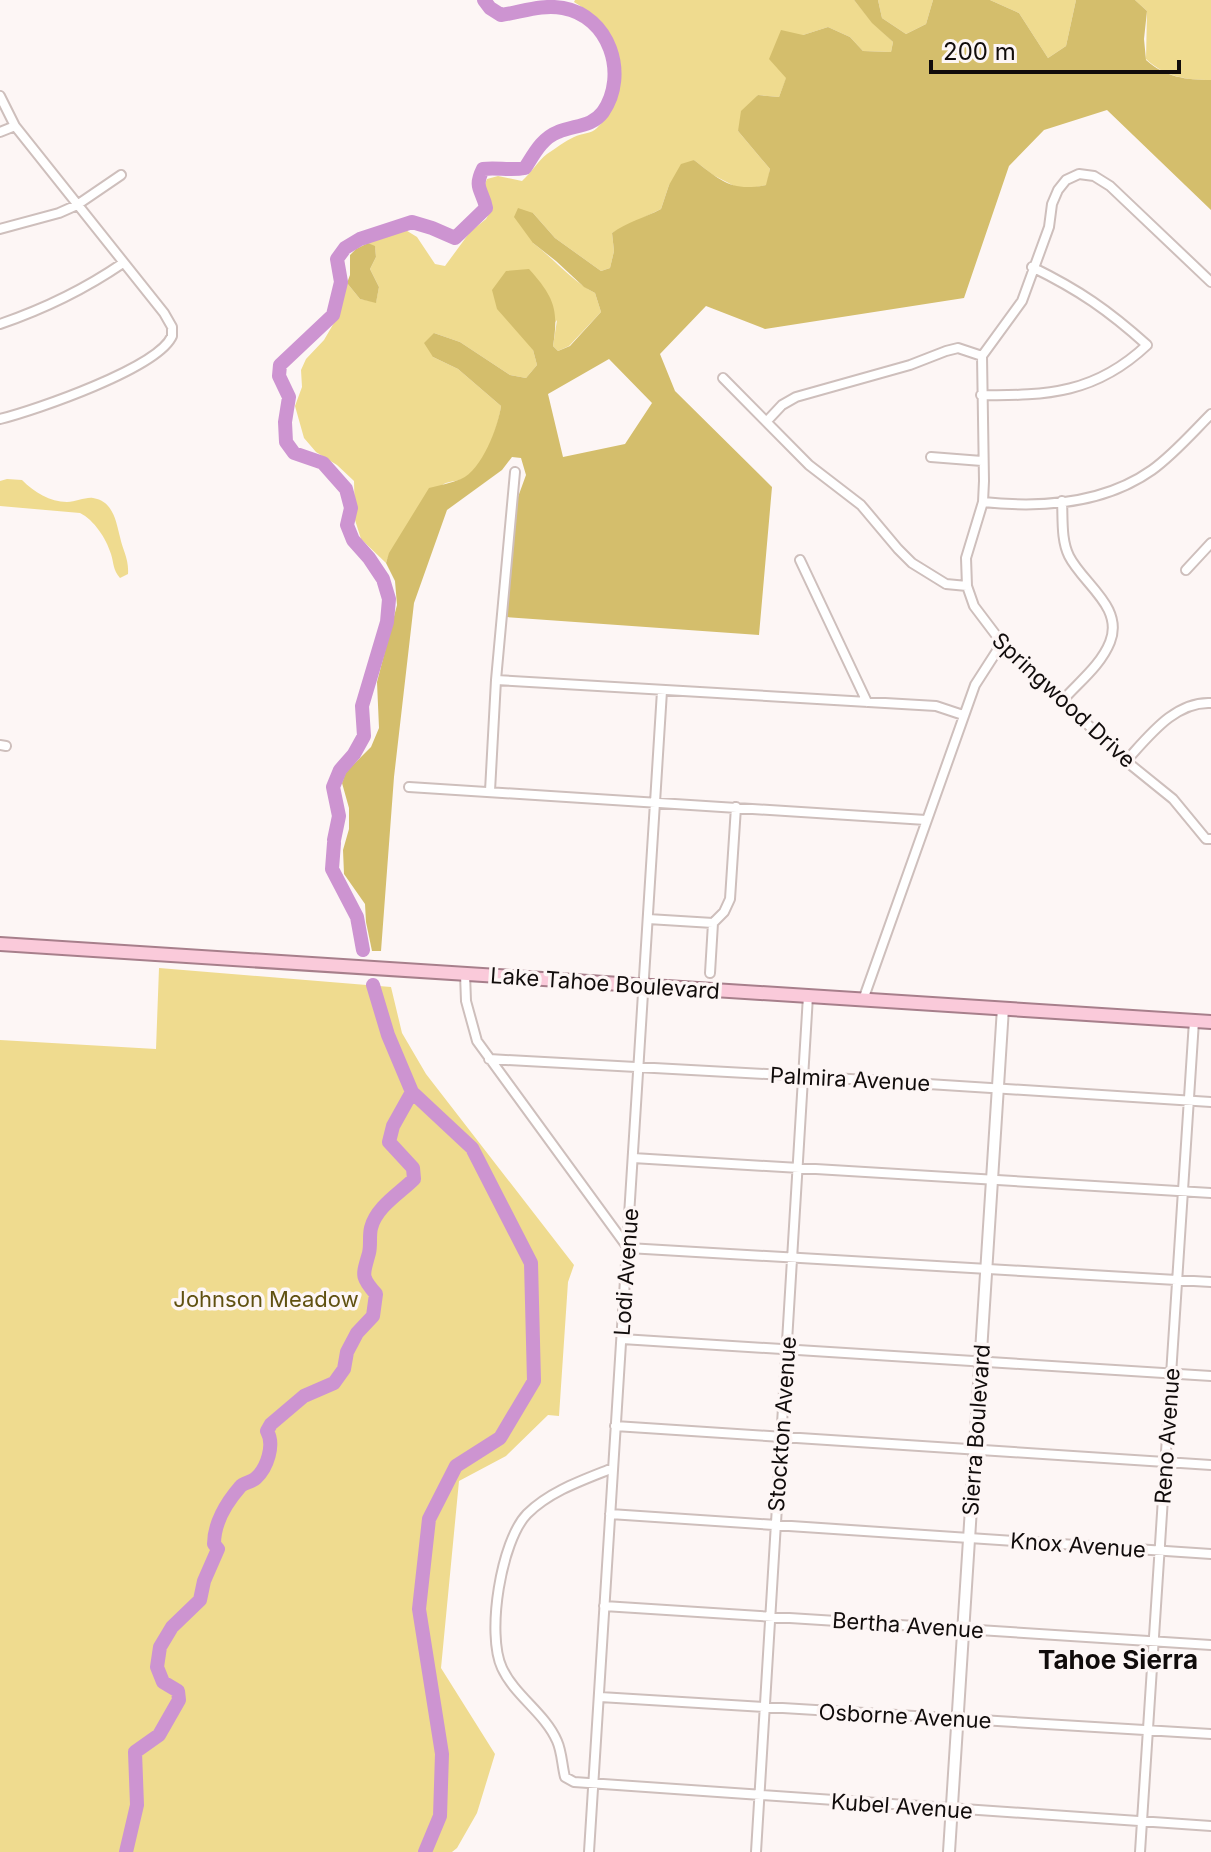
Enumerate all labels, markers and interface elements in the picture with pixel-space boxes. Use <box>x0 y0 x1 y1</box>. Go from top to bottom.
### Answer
scale bar <box>931 24 1179 74</box>
text: 200 m <box>943 37 1016 66</box>
street label: Springwood Drive <box>987 627 1141 773</box>
street label: Lake Tahoe Boulevard <box>489 962 721 1004</box>
street label: Palmira Avenue <box>769 1062 931 1096</box>
street label: Lodi Avenue <box>609 1207 643 1337</box>
park label: Johnson Meadow <box>173 1286 359 1312</box>
street label: Stockton Avenue <box>763 1336 801 1512</box>
street label: Sierra Boulevard <box>957 1343 995 1517</box>
street label: Reno Avenue <box>1149 1367 1185 1505</box>
street label: Knox Avenue <box>1009 1527 1147 1563</box>
street label: Bertha Avenue <box>831 1607 985 1643</box>
district label: Tahoe Sierra <box>1038 1644 1198 1675</box>
street label: Osborne Avenue <box>818 1698 992 1734</box>
street label: Kubel Avenue <box>830 1788 974 1824</box>

